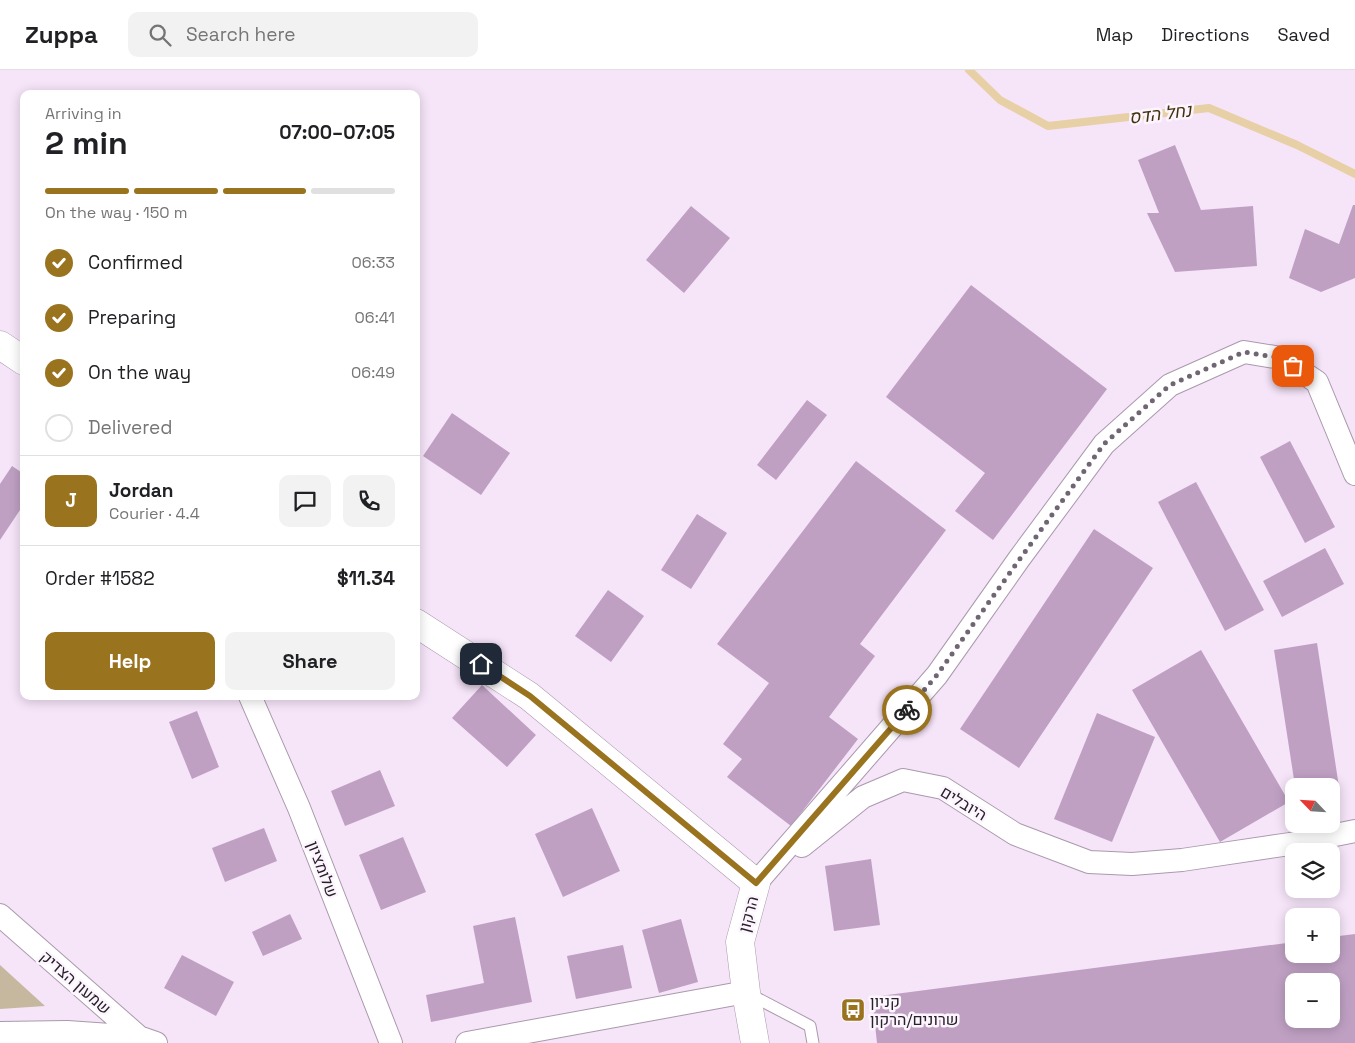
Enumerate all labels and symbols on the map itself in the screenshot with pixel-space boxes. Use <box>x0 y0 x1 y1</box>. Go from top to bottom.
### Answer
water label: נחל הדס <box>1127 98 1194 129</box>
pin <box>1272 345 1314 387</box>
pin <box>460 643 502 685</box>
courier <box>882 685 932 735</box>
north arrow <box>1285 778 1340 832</box>
street label: היובלים <box>937 781 991 825</box>
street label: שלומציון <box>302 838 343 900</box>
street label: הרקון <box>734 894 763 934</box>
street label: שמעון הצדיק <box>36 946 115 1019</box>
place label: קניון שרונים/הרקון <box>870 991 959 1030</box>
bus stop icon: קניון שרונים/הרקון <box>840 997 866 1023</box>

